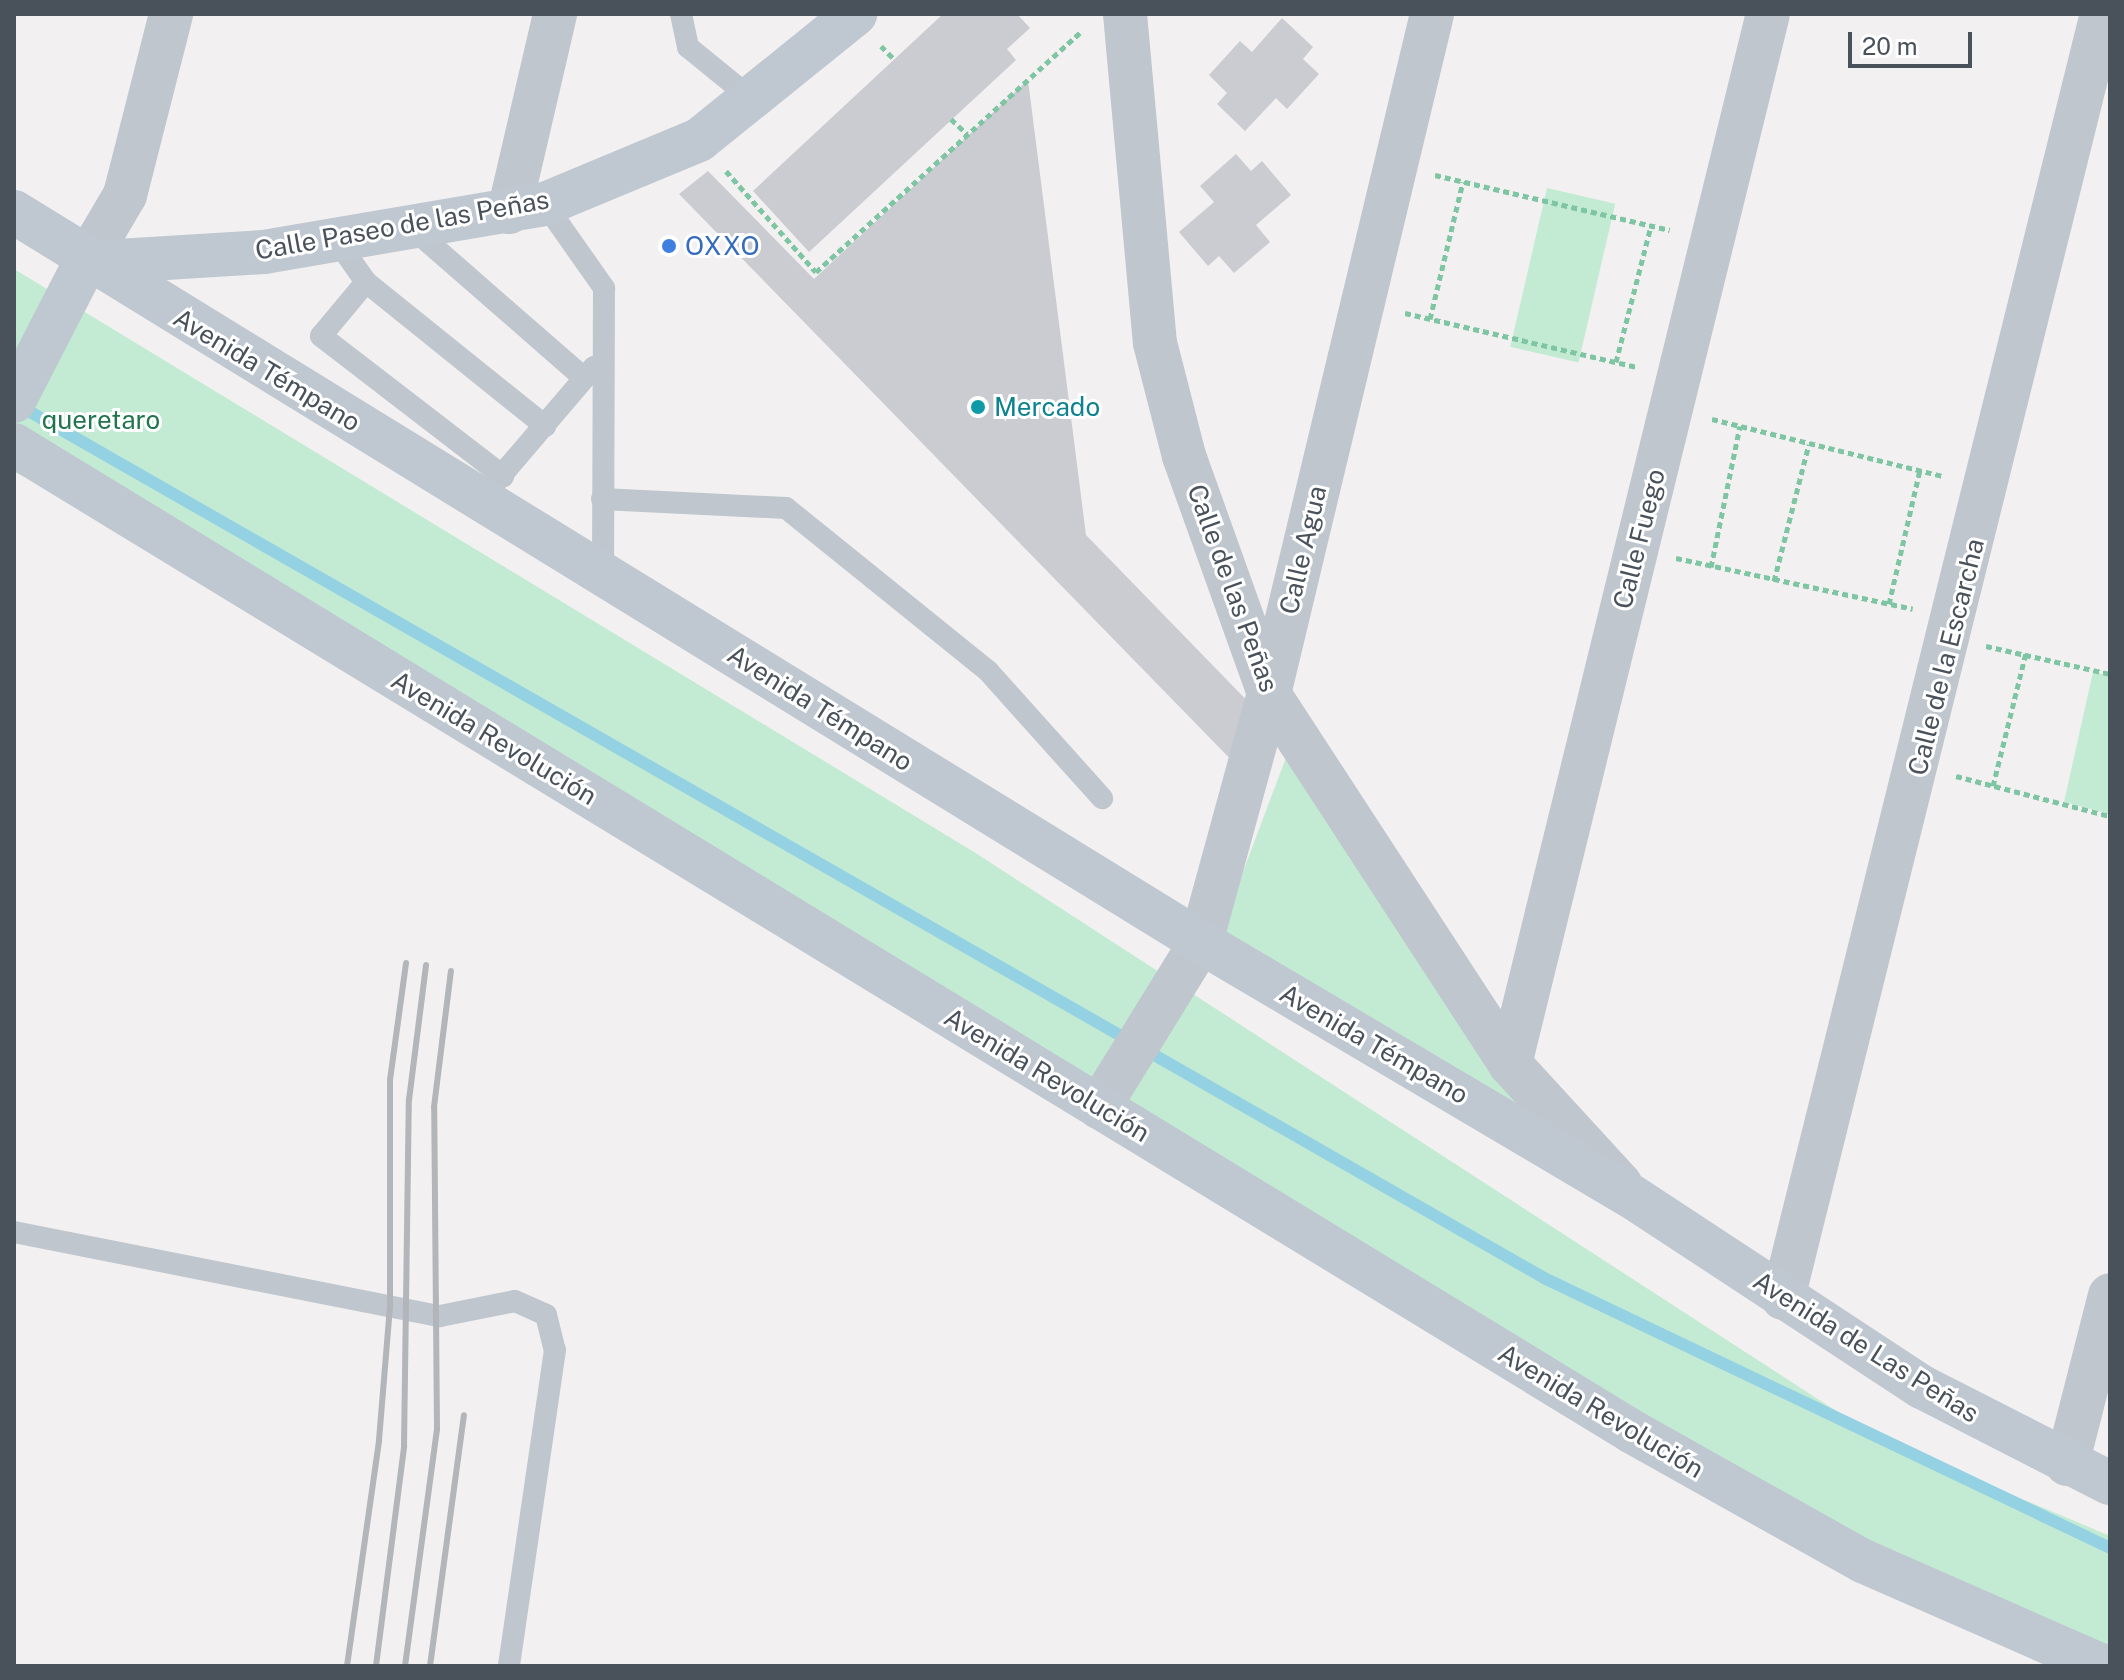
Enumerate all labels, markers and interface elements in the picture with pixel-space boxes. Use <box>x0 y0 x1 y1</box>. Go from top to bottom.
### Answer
scale bar <box>1852 16 1976 66</box>
text: 20 m <box>1862 32 1918 60</box>
street label: Calle Paseo de las Peñas <box>252 184 552 266</box>
place label: OXXO <box>685 230 760 262</box>
marker: OXXO <box>660 237 678 255</box>
street label: Avenida Témpano <box>168 302 366 438</box>
place label: Mercado <box>994 391 1100 423</box>
marker: Mercado <box>969 398 987 416</box>
park label: queretaro <box>42 404 160 436</box>
street label: Calle Fuego <box>1607 466 1671 612</box>
street label: Calle de las Peñas <box>1181 480 1285 696</box>
street label: Calle Agua <box>1273 483 1333 617</box>
street label: Calle de la Escarcha <box>1901 535 1991 779</box>
street label: Avenida Témpano <box>722 639 918 777</box>
street label: Avenida Revolución <box>386 664 602 812</box>
street label: Avenida Témpano <box>1274 977 1474 1111</box>
street label: Avenida Revolución <box>939 1001 1155 1149</box>
street label: Avenida de Las Peñas <box>1747 1265 1985 1429</box>
street label: Avenida Revolución <box>1493 1337 1709 1485</box>

